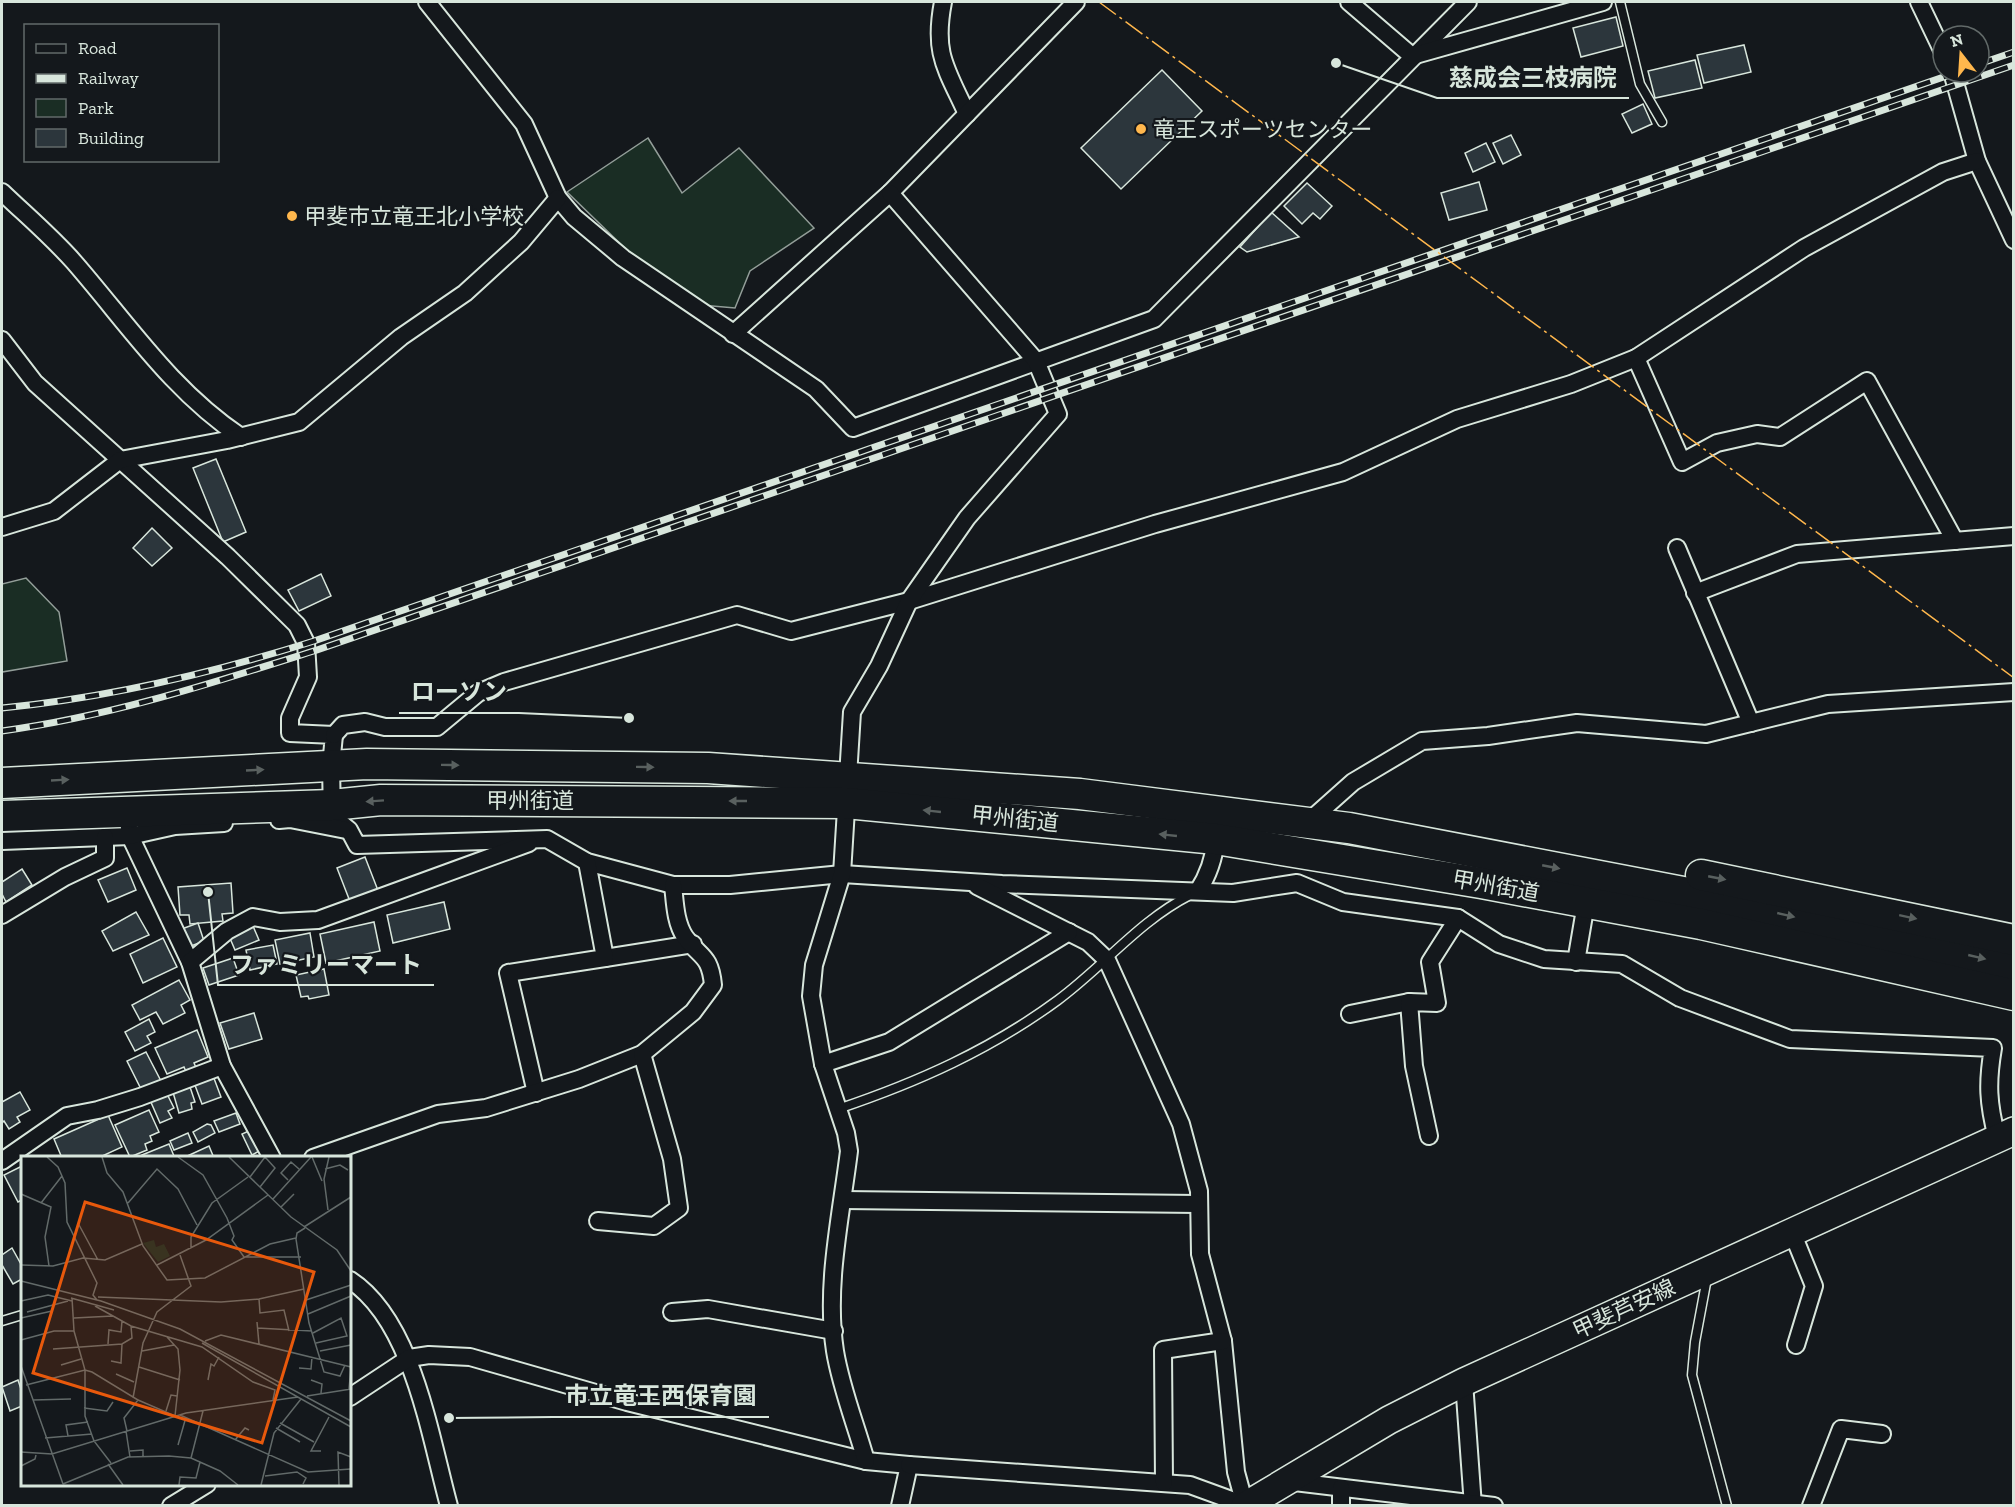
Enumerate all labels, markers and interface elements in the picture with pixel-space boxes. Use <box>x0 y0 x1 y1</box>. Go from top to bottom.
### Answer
legend <box>24 24 219 162</box>
north arrow <box>1931 24 1991 84</box>
text: N <box>1948 29 1965 51</box>
text: Road <box>78 37 117 59</box>
callout: 慈成会三枝病院 <box>1437 56 1629 98</box>
text: 慈成会三枝病院 <box>1449 63 1617 92</box>
text: Railway <box>78 67 140 89</box>
text: Park <box>78 97 114 119</box>
place label: 竜王スポーツセンター <box>1153 116 1373 143</box>
marker: 竜王スポーツセンター <box>1134 122 1148 136</box>
text: Building <box>78 127 144 149</box>
place label: 甲斐市立竜王北小学校 <box>304 203 524 230</box>
marker: 甲斐市立竜王北小学校 <box>285 209 299 223</box>
callout: ローソン <box>399 671 519 713</box>
text: ローソン <box>411 677 507 706</box>
one-way arrow <box>440 760 459 770</box>
one-way arrow <box>635 762 654 772</box>
one-way arrow <box>245 765 264 774</box>
one-way arrow <box>50 775 69 784</box>
street label: 甲州街道 <box>486 787 574 814</box>
one-way arrow <box>365 796 384 806</box>
one-way arrow <box>728 796 747 806</box>
street label: 甲州街道 <box>970 801 1060 837</box>
one-way arrow <box>923 806 942 816</box>
one-way arrow <box>1159 830 1178 839</box>
one-way arrow <box>1541 863 1560 872</box>
street label: 甲州街道 <box>1450 865 1542 907</box>
one-way arrow <box>1708 874 1727 883</box>
one-way arrow <box>1777 910 1796 920</box>
one-way arrow <box>1899 913 1918 923</box>
callout: ファミリーマート <box>218 943 434 985</box>
text: ファミリーマート <box>230 950 422 979</box>
one-way arrow <box>1968 953 1987 962</box>
inset map <box>21 1156 351 1486</box>
street label: 甲斐芦安線 <box>1568 1274 1680 1344</box>
callout: 市立竜王西保育園 <box>553 1375 769 1417</box>
text: 市立竜王西保育園 <box>565 1381 757 1410</box>

